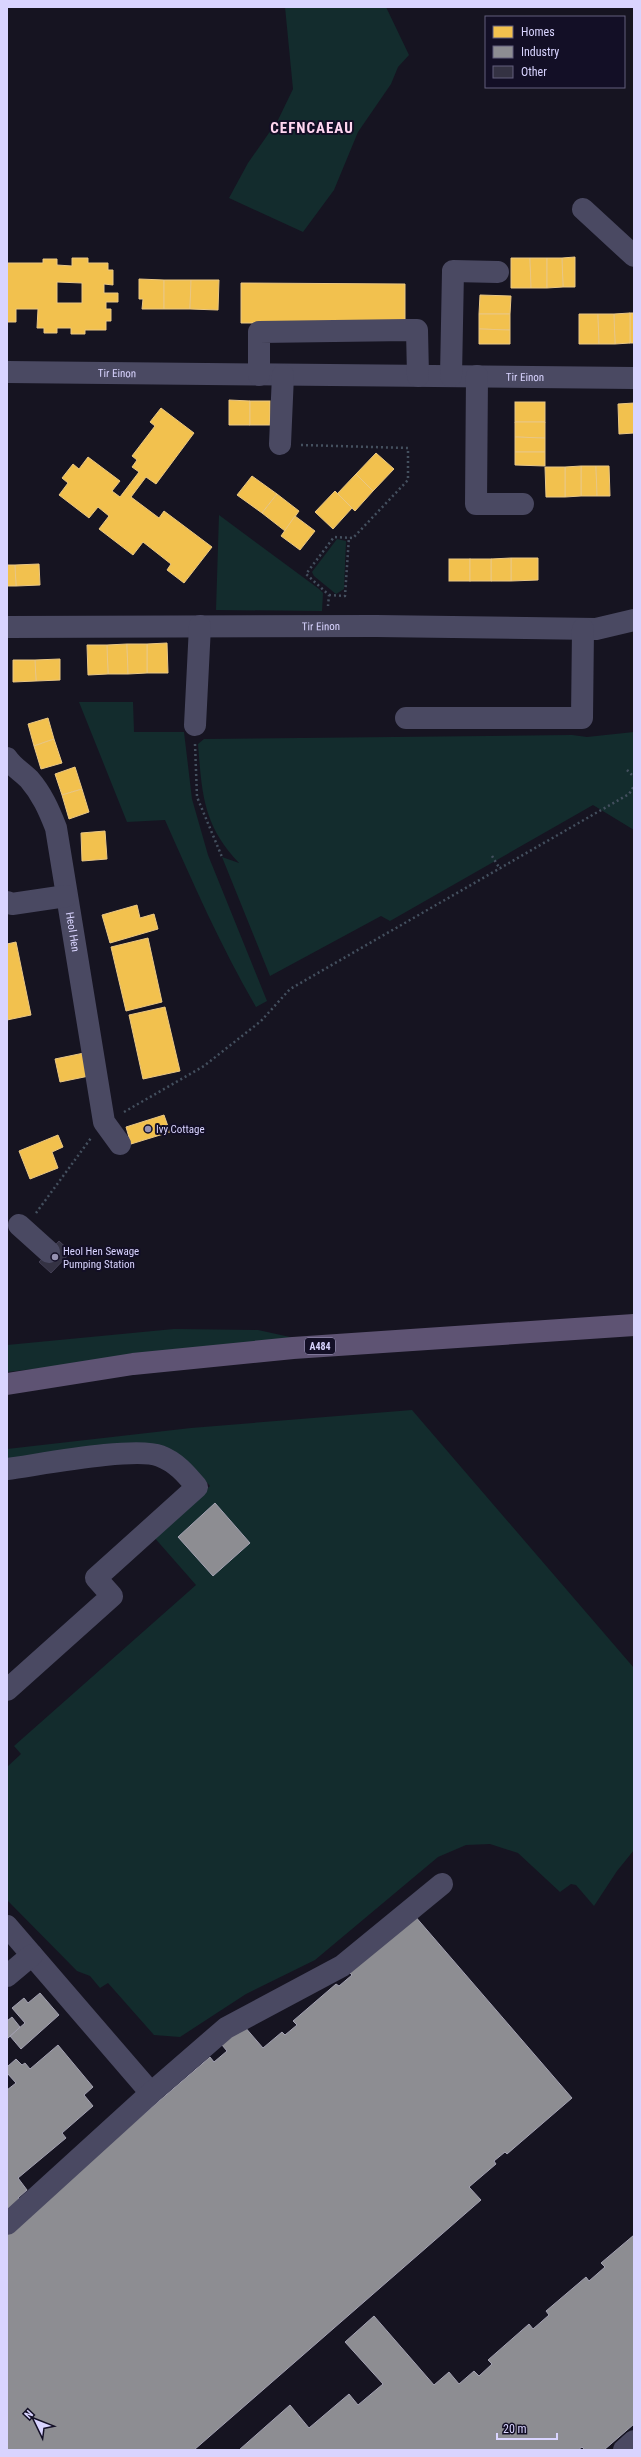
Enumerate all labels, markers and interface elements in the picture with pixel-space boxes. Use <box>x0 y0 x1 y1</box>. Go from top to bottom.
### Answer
legend <box>485 16 625 88</box>
text: Homes <box>521 25 555 39</box>
text: Industry <box>521 45 559 59</box>
text: Other <box>521 65 547 79</box>
district label: CEFNCAEAU <box>270 119 354 137</box>
street label: Tir Einon <box>98 366 136 380</box>
street label: Tir Einon <box>506 370 544 384</box>
street label: Tir Einon <box>302 620 340 633</box>
street label: Heol Hen <box>63 911 83 953</box>
place label: Ivy Cottage <box>156 1123 205 1136</box>
marker: Ivy Cottage <box>143 1124 153 1134</box>
place label: Heol Hen Sewage Pumping Station <box>63 1245 139 1271</box>
marker: Heol Hen Sewage Pumping Station <box>50 1252 60 1262</box>
road number: A484 <box>305 1338 335 1354</box>
north arrow <box>16 2401 56 2441</box>
text: N <box>22 2407 36 2421</box>
scale bar <box>497 2415 557 2441</box>
text: 20 m <box>503 2422 527 2436</box>

